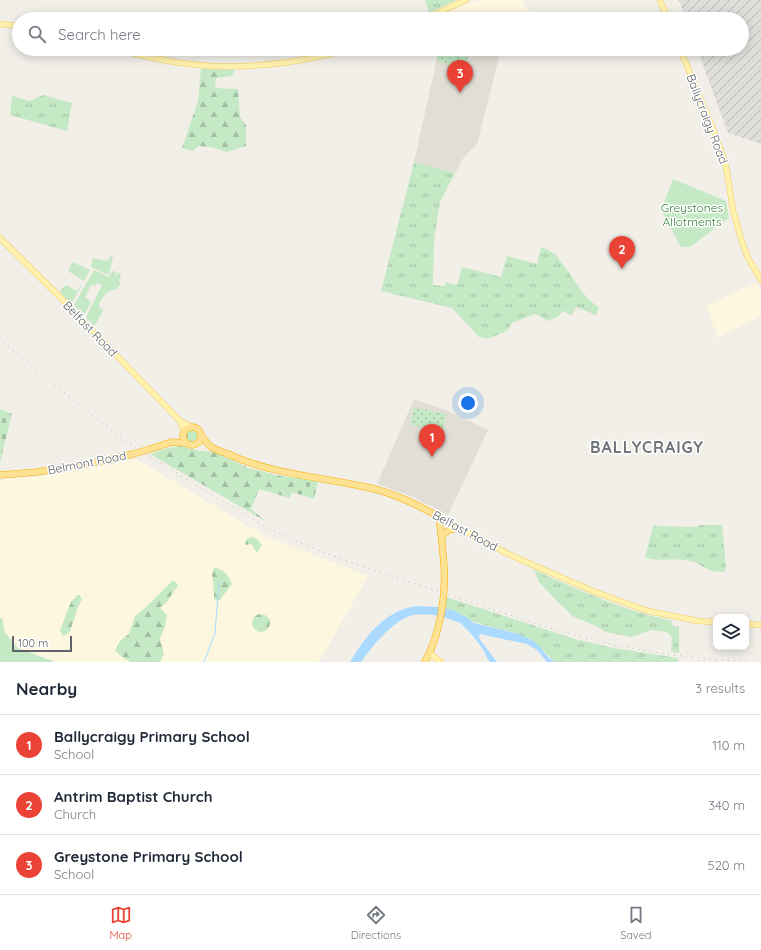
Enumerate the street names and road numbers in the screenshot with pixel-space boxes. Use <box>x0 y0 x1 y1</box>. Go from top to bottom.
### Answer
street label: Ballycraigy Road <box>683 72 732 166</box>
street label: Belfast Road <box>60 298 121 360</box>
street label: Belmont Road <box>46 448 127 477</box>
street label: Belfast Road <box>430 507 500 554</box>

